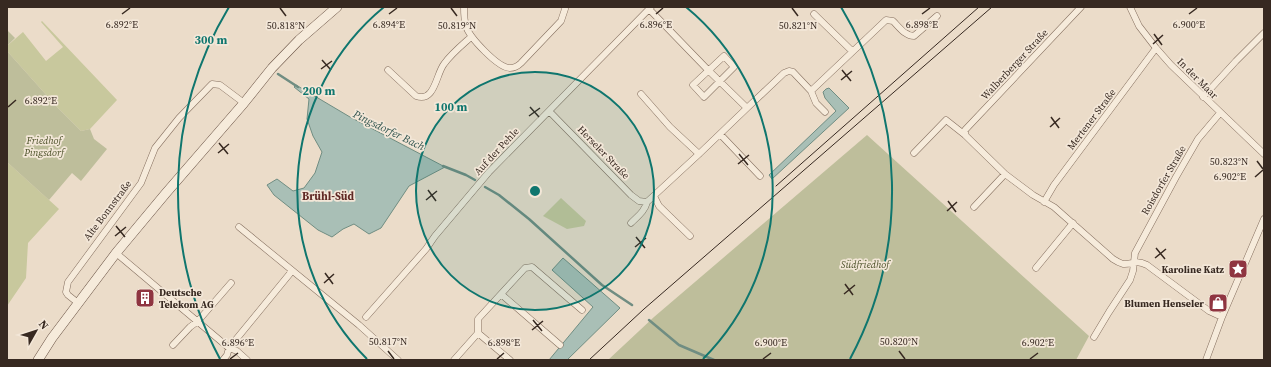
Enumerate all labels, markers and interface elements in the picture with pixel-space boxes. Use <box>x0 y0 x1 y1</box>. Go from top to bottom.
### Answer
text: 6.892°E <box>106 18 138 31</box>
text: 6.894°E <box>373 18 405 31</box>
text: 6.896°E <box>640 18 672 31</box>
text: 6.898°E <box>906 18 938 31</box>
text: 6.900°E <box>1173 18 1205 31</box>
text: 50.818°N <box>267 19 305 32</box>
text: 50.819°N <box>438 19 476 32</box>
text: 50.821°N <box>779 19 817 32</box>
street label: Walberberger Straße <box>978 26 1051 103</box>
text: 300 m <box>195 32 228 48</box>
street label: In der Maar <box>1174 55 1221 102</box>
text: 200 m <box>303 83 336 99</box>
street label: Mertener Straße <box>1064 86 1119 152</box>
text: 6.892°E <box>25 94 57 107</box>
text: 100 m <box>435 99 468 115</box>
water label: Pingsdorfer Bach <box>350 106 427 154</box>
street label: Herseler Straße <box>575 123 632 182</box>
street label: Auf der Pehle <box>471 125 522 178</box>
park label: Friedhof Pingsdorf <box>23 134 66 159</box>
street label: Roisdorfer Straße <box>1138 143 1189 217</box>
text: 50.823°N <box>1210 155 1248 168</box>
text: 6.902°E <box>1214 170 1246 183</box>
street label: Alte Bonnstraße <box>81 178 134 243</box>
centre of rings <box>528 184 542 198</box>
district label: Brühl-Süd <box>302 189 354 204</box>
park label: Südfriedhof <box>841 258 891 271</box>
place icon: Karoline Katz <box>1227 258 1249 280</box>
place label: Karoline Katz <box>1161 263 1224 276</box>
place label: Deutsche Telekom AG <box>159 286 214 311</box>
building icon: Deutsche Telekom AG <box>134 287 156 309</box>
shop icon: Blumen Henseler <box>1207 292 1229 314</box>
place label: Blumen Henseler <box>1124 297 1204 310</box>
north arrow <box>16 311 56 351</box>
text: N <box>35 317 52 333</box>
text: 50.817°N <box>369 335 407 348</box>
text: 50.820°N <box>880 335 918 348</box>
text: 6.896°E <box>222 336 254 349</box>
text: 6.898°E <box>488 336 520 349</box>
text: 6.900°E <box>755 336 787 349</box>
text: 6.902°E <box>1022 336 1054 349</box>

